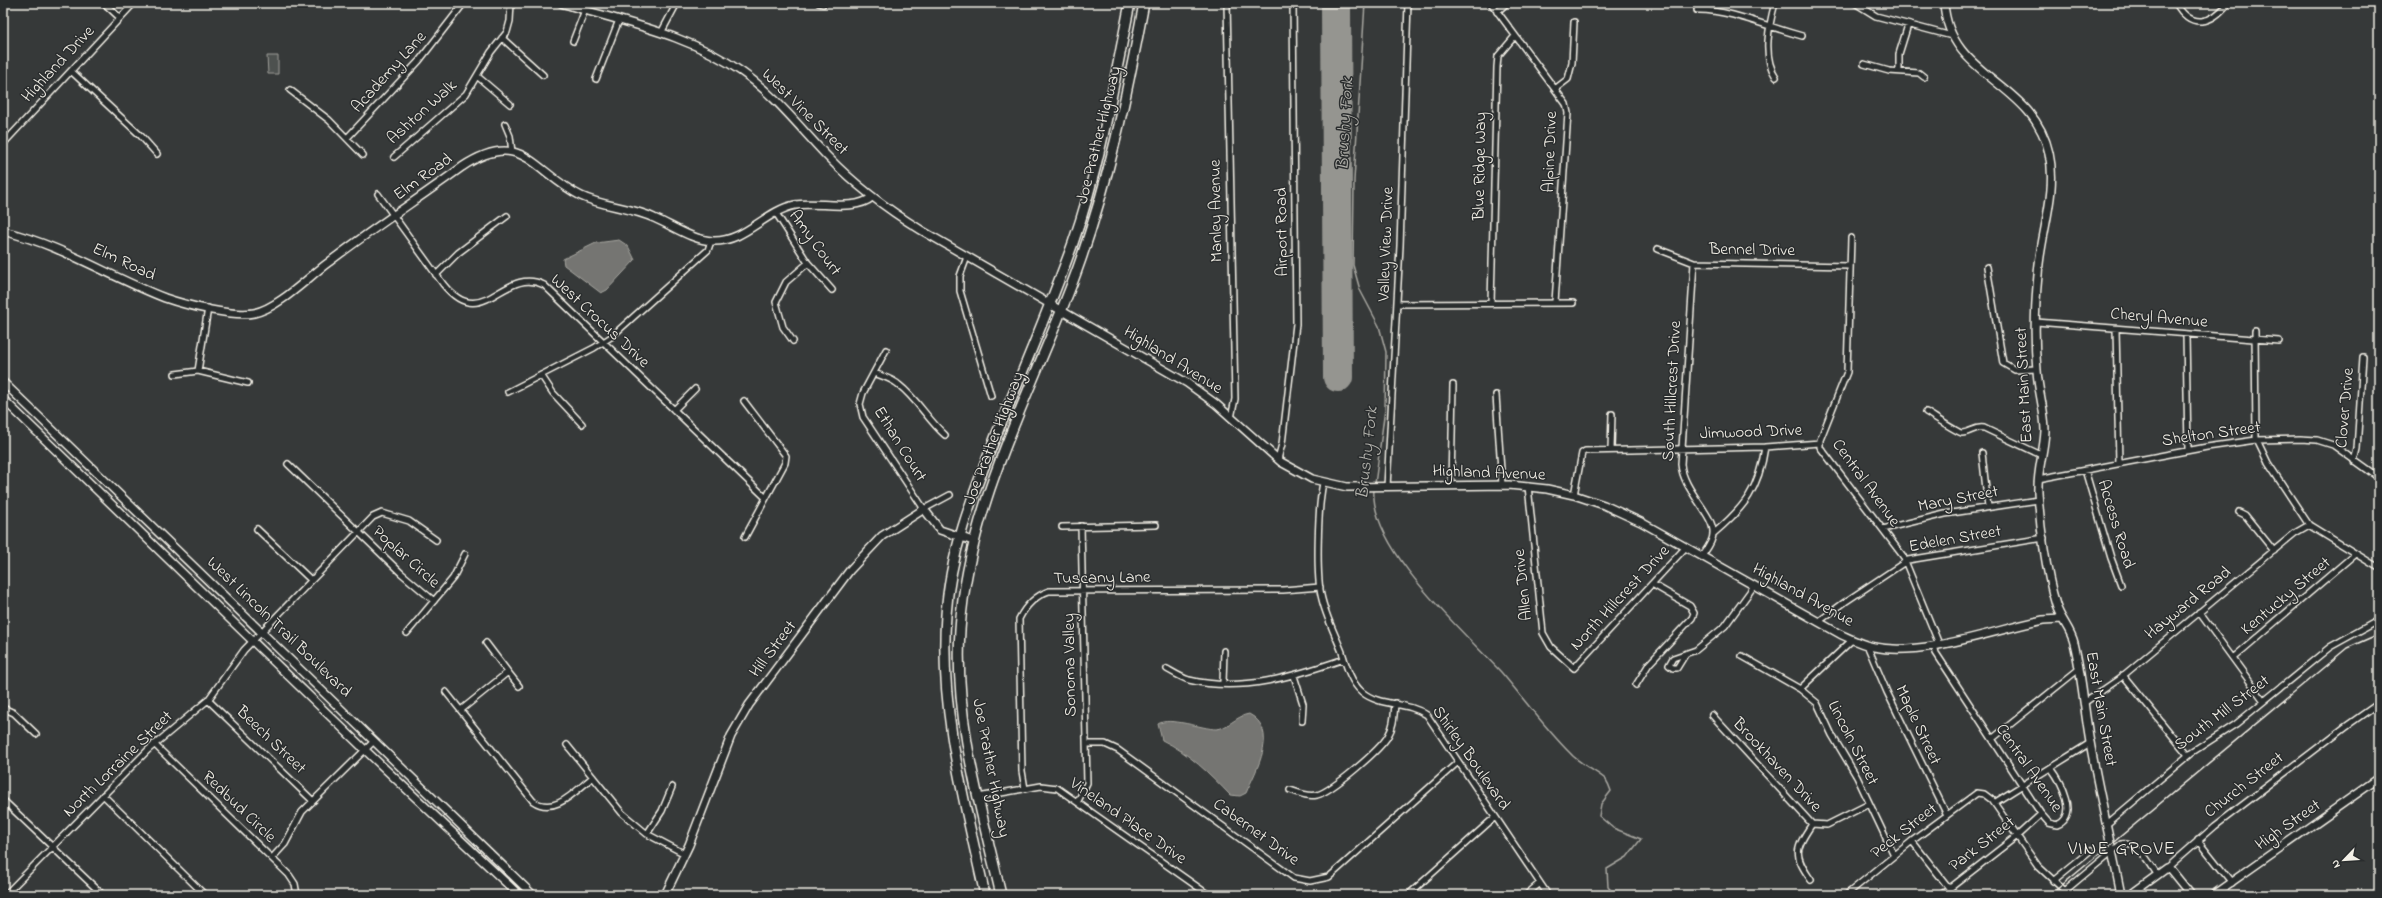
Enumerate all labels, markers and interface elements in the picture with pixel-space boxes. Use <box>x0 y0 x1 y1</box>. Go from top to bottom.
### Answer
street label: Highland Drive <box>16 19 102 110</box>
street label: Academy Lane <box>345 25 434 119</box>
street label: West Vine Street <box>756 63 854 161</box>
street label: Joe Prather Highway <box>1070 64 1130 207</box>
street label: Ashton Walk <box>381 73 463 150</box>
water label: Brushy Fork <box>1331 76 1361 171</box>
street label: Alpine Drive <box>1536 111 1564 193</box>
street label: Blue Ridge Way <box>1467 112 1495 221</box>
street label: Elm Road <box>388 147 458 207</box>
street label: Manley Avenue <box>1203 159 1230 263</box>
street label: Valley View Drive <box>1371 186 1402 303</box>
street label: Airport Road <box>1269 187 1295 277</box>
street label: Amy Court <box>782 205 848 282</box>
street label: Elm Road <box>88 236 160 288</box>
street label: Bennel Drive <box>1708 237 1796 263</box>
street label: West Crocus Drive <box>544 268 656 374</box>
street label: Cheryl Avenue <box>2109 301 2209 336</box>
street label: Highland Avenue <box>1117 319 1228 402</box>
street label: South Hillcrest Drive <box>1656 320 1688 462</box>
street label: East Main Street <box>2008 326 2040 444</box>
street label: Clover Drive <box>2329 366 2361 449</box>
street label: Joe Prather Highway <box>957 368 1033 509</box>
street label: Ethan Court <box>867 401 933 487</box>
water label: Brushy Fork <box>1350 404 1386 501</box>
street label: Shelton Street <box>2160 415 2262 453</box>
street label: Jimwood Drive <box>1699 418 1803 446</box>
street label: Central Avenue <box>1825 434 1907 532</box>
street label: Highland Avenue <box>1432 459 1546 489</box>
street label: Access Road <box>2091 476 2141 572</box>
street label: Mary Street <box>1916 479 2001 520</box>
street label: Edelen Street <box>1907 519 2003 559</box>
street label: Poplar Circle <box>367 520 446 595</box>
street label: North Hillcrest Drive <box>1564 539 1676 657</box>
street label: Allen Drive <box>1507 548 1539 622</box>
street label: West Lincoln Trail Boulevard <box>201 551 358 704</box>
street label: Kentucky Street <box>2235 551 2337 642</box>
street label: Highland Avenue <box>1747 557 1859 635</box>
street label: Hayward Road <box>2139 560 2238 646</box>
street label: Tuscany Lane <box>1053 565 1151 592</box>
street label: Sonoma Valley <box>1057 613 1084 717</box>
street label: Hill Street <box>743 615 803 683</box>
street label: East Main Street <box>2079 650 2123 769</box>
street label: South Mill Street <box>2169 669 2275 757</box>
street label: Maple Street <box>1889 681 1948 769</box>
street label: Joe Prather Highway <box>963 696 1017 840</box>
street label: Lincoln Street <box>1821 696 1885 790</box>
street label: Beech Street <box>229 699 312 780</box>
street label: Shirley Boulevard <box>1425 701 1517 816</box>
street label: North Lorraine Street <box>57 705 179 823</box>
street label: Brookhaven Drive <box>1726 711 1828 818</box>
street label: Central Avenue <box>1989 718 2069 818</box>
street label: Church Street <box>2199 746 2289 824</box>
street label: Redbud Circle <box>196 765 282 849</box>
street label: Vineland Place Drive <box>1064 771 1192 871</box>
street label: Cabernet Drive <box>1207 792 1305 872</box>
street label: High Street <box>2250 793 2327 858</box>
street label: Peck Street <box>1865 797 1943 865</box>
street label: Park Street <box>1944 810 2021 878</box>
district label: VINE GROVE <box>2067 836 2176 863</box>
north arrow <box>2324 840 2364 880</box>
text: N <box>2327 857 2345 871</box>

